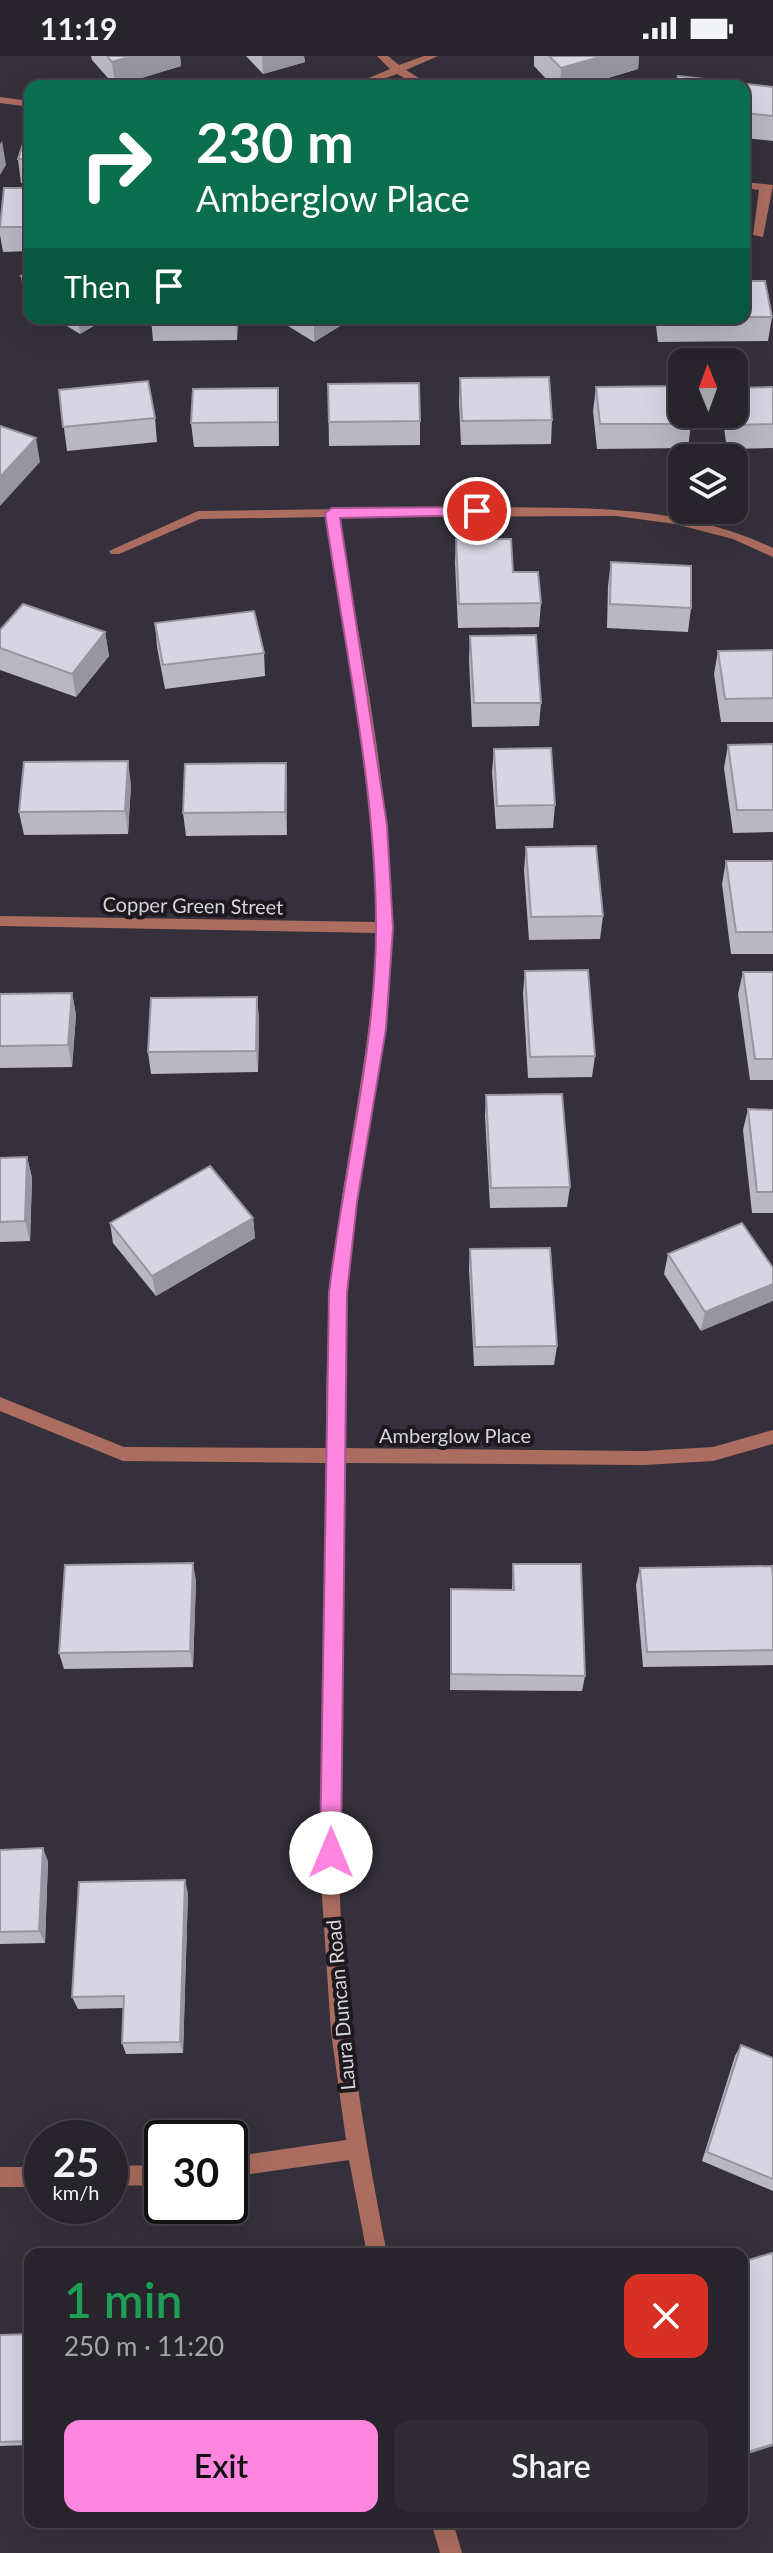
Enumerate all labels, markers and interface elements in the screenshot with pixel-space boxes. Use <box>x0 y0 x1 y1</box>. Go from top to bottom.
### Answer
text: 11:19 <box>40 10 117 46</box>
text: 230 m <box>196 108 354 175</box>
icon: right <box>64 112 168 216</box>
text: Amberglow Place <box>196 176 470 220</box>
icon: arrive <box>147 264 191 308</box>
text: Then <box>64 268 131 304</box>
north arrow <box>668 348 748 428</box>
map controls <box>668 348 748 524</box>
button: layers <box>668 444 748 524</box>
pin <box>443 477 511 545</box>
icon: arrive <box>455 489 499 533</box>
street label: Copper Green Street <box>102 891 284 919</box>
street label: Amberglow Place <box>379 1423 531 1447</box>
position arrow <box>289 1811 373 1895</box>
street label: Laura Duncan Road <box>321 1919 359 2091</box>
speed limit sign: 30 <box>144 2120 248 2224</box>
text: 25 <box>53 2138 99 2186</box>
text: km/h <box>53 2180 99 2204</box>
text: 1 min <box>64 2271 182 2328</box>
button: close <box>624 2274 708 2358</box>
text: 250 m · 11:20 <box>64 2330 224 2362</box>
button: Exit <box>64 2420 378 2512</box>
button: Share <box>394 2420 708 2512</box>

